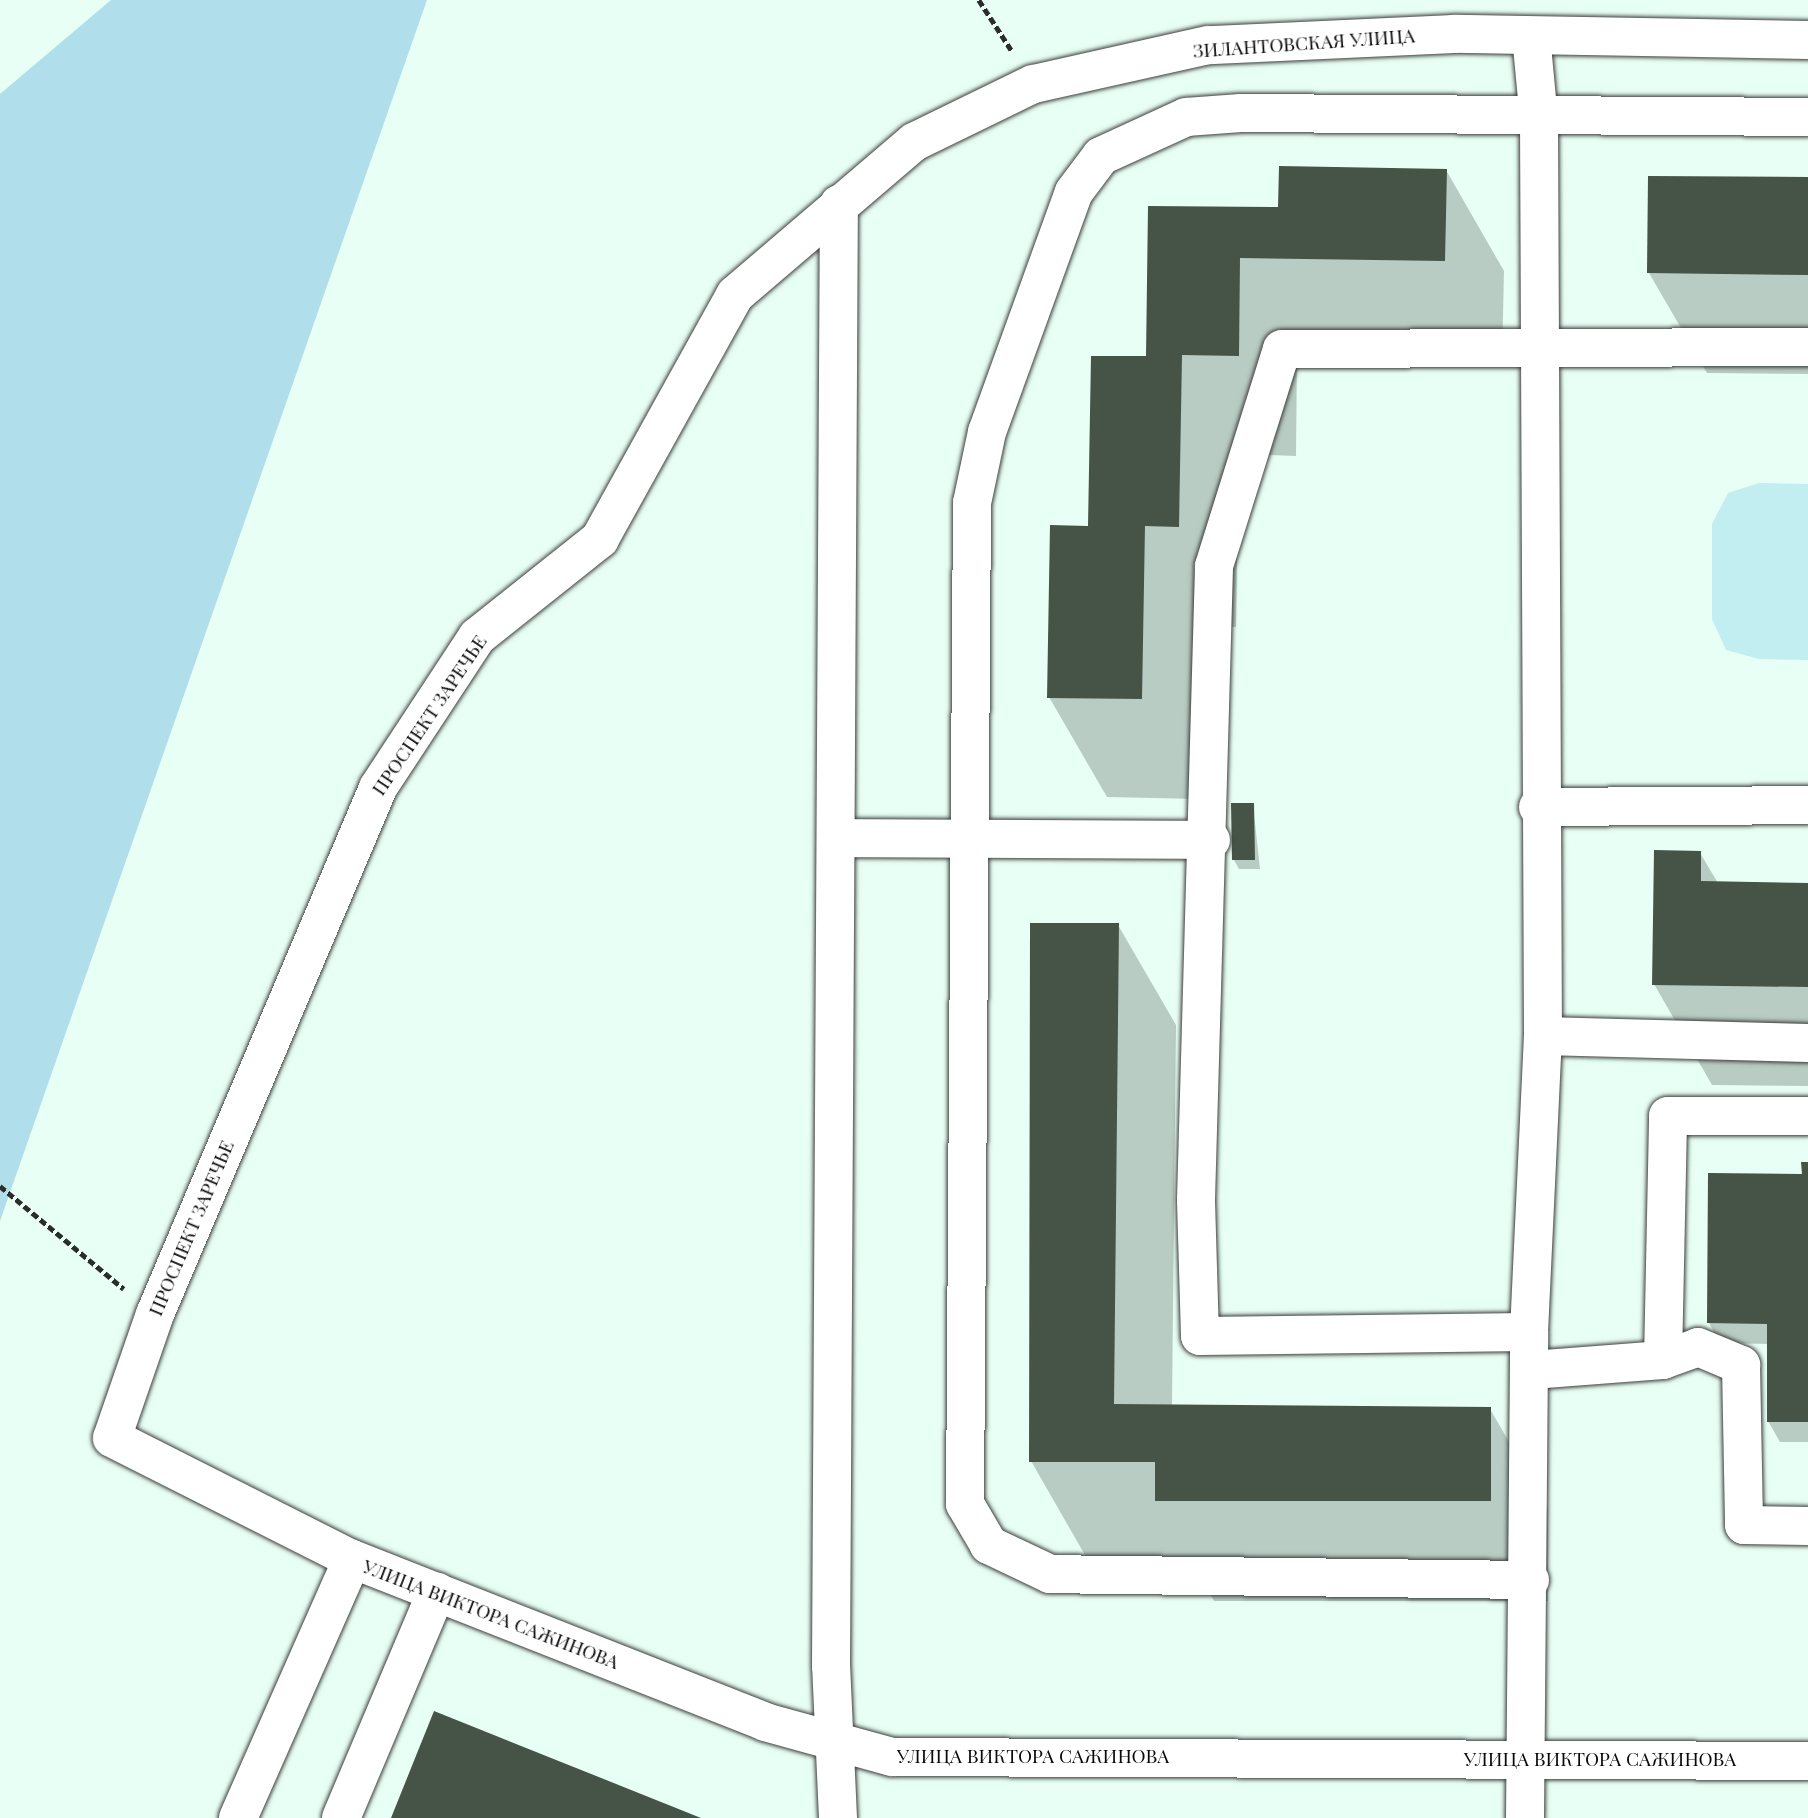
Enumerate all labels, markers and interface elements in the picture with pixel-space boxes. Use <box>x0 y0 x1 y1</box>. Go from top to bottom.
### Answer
street label: ЗИЛАНТОВСКАЯ УЛИЦА <box>1192 24 1416 62</box>
street label: ПРОСПЕКТ ЗАРЕЧЬЕ <box>367 631 491 799</box>
street label: ПРОСПЕКТ ЗАРЕЧЬЕ <box>144 1137 238 1319</box>
street label: УЛИЦА ВИКТОРА САЖИНОВА <box>360 1555 622 1673</box>
street label: УЛИЦА ВИКТОРА САЖИНОВА <box>897 1745 1169 1767</box>
street label: УЛИЦА ВИКТОРА САЖИНОВА <box>1464 1748 1736 1770</box>

